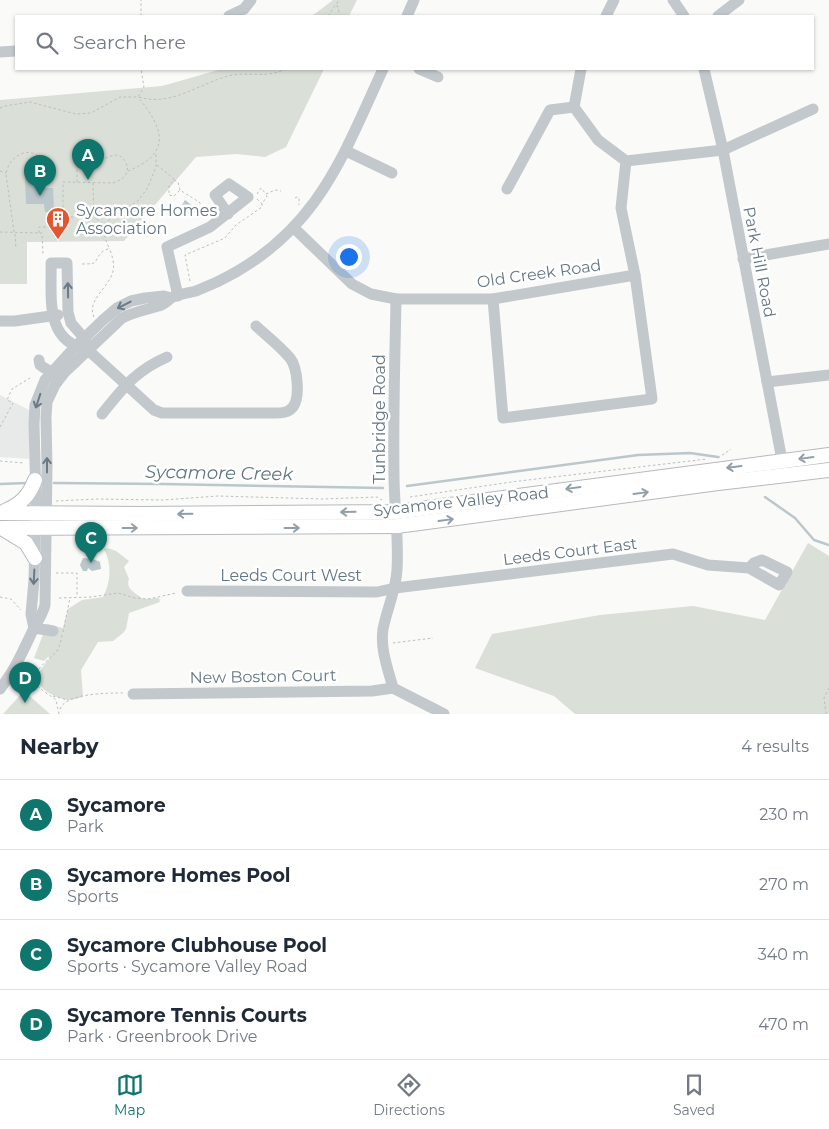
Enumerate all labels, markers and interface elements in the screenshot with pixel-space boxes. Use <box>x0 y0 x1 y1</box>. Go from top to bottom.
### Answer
search box <box>15 15 814 70</box>
icon: search <box>33 29 61 57</box>
text: Search here <box>73 31 186 54</box>
pin: A <box>72 139 104 180</box>
pin: B <box>24 155 56 196</box>
place label: Sycamore Homes Association <box>76 201 217 238</box>
street label: Park Hill Road <box>739 205 780 319</box>
building icon: Sycamore Homes Association <box>45 206 71 240</box>
your location <box>336 244 362 270</box>
street label: Old Creek Road <box>476 255 602 292</box>
one-way arrow <box>63 282 72 298</box>
one-way arrow <box>117 301 132 310</box>
street label: Tunbridge Road <box>370 354 389 484</box>
one-way arrow <box>32 392 42 408</box>
one-way arrow <box>798 453 814 463</box>
one-way arrow <box>42 457 52 474</box>
water label: Sycamore Creek <box>145 461 295 485</box>
one-way arrow <box>726 462 742 472</box>
street label: Sycamore Valley Road <box>372 483 550 520</box>
one-way arrow <box>565 483 581 493</box>
one-way arrow <box>633 488 649 498</box>
one-way arrow <box>340 507 356 517</box>
one-way arrow <box>177 509 194 519</box>
one-way arrow <box>437 515 453 525</box>
pin: C <box>75 522 107 563</box>
one-way arrow <box>122 523 138 533</box>
one-way arrow <box>284 523 300 532</box>
street label: Leeds Court East <box>502 534 639 569</box>
street label: Leeds Court West <box>220 566 362 585</box>
one-way arrow <box>30 569 39 585</box>
pin: D <box>9 662 41 703</box>
street label: New Boston Court <box>189 666 337 687</box>
text: Nearby <box>20 734 99 759</box>
text: 4 results <box>741 737 809 756</box>
text: Sycamore <box>67 794 166 817</box>
text: A <box>30 805 42 824</box>
text: 230 m <box>759 805 809 824</box>
text: Park <box>67 817 104 836</box>
text: Sycamore Homes Pool <box>67 864 291 887</box>
text: B <box>30 875 42 894</box>
text: 270 m <box>759 875 809 894</box>
text: Sports <box>67 887 119 906</box>
text: Sycamore Clubhouse Pool <box>67 934 327 957</box>
text: C <box>30 945 42 964</box>
text: 340 m <box>758 945 809 964</box>
text: Sports · Sycamore Valley Road <box>67 957 308 976</box>
text: Sycamore Tennis Courts <box>67 1004 307 1027</box>
text: D <box>29 1015 43 1034</box>
text: 470 m <box>758 1015 809 1034</box>
text: Park · Greenbrook Drive <box>67 1027 257 1046</box>
tab: Map <box>114 1071 145 1119</box>
tab: Directions <box>373 1071 445 1119</box>
tab: Saved <box>673 1071 715 1119</box>

